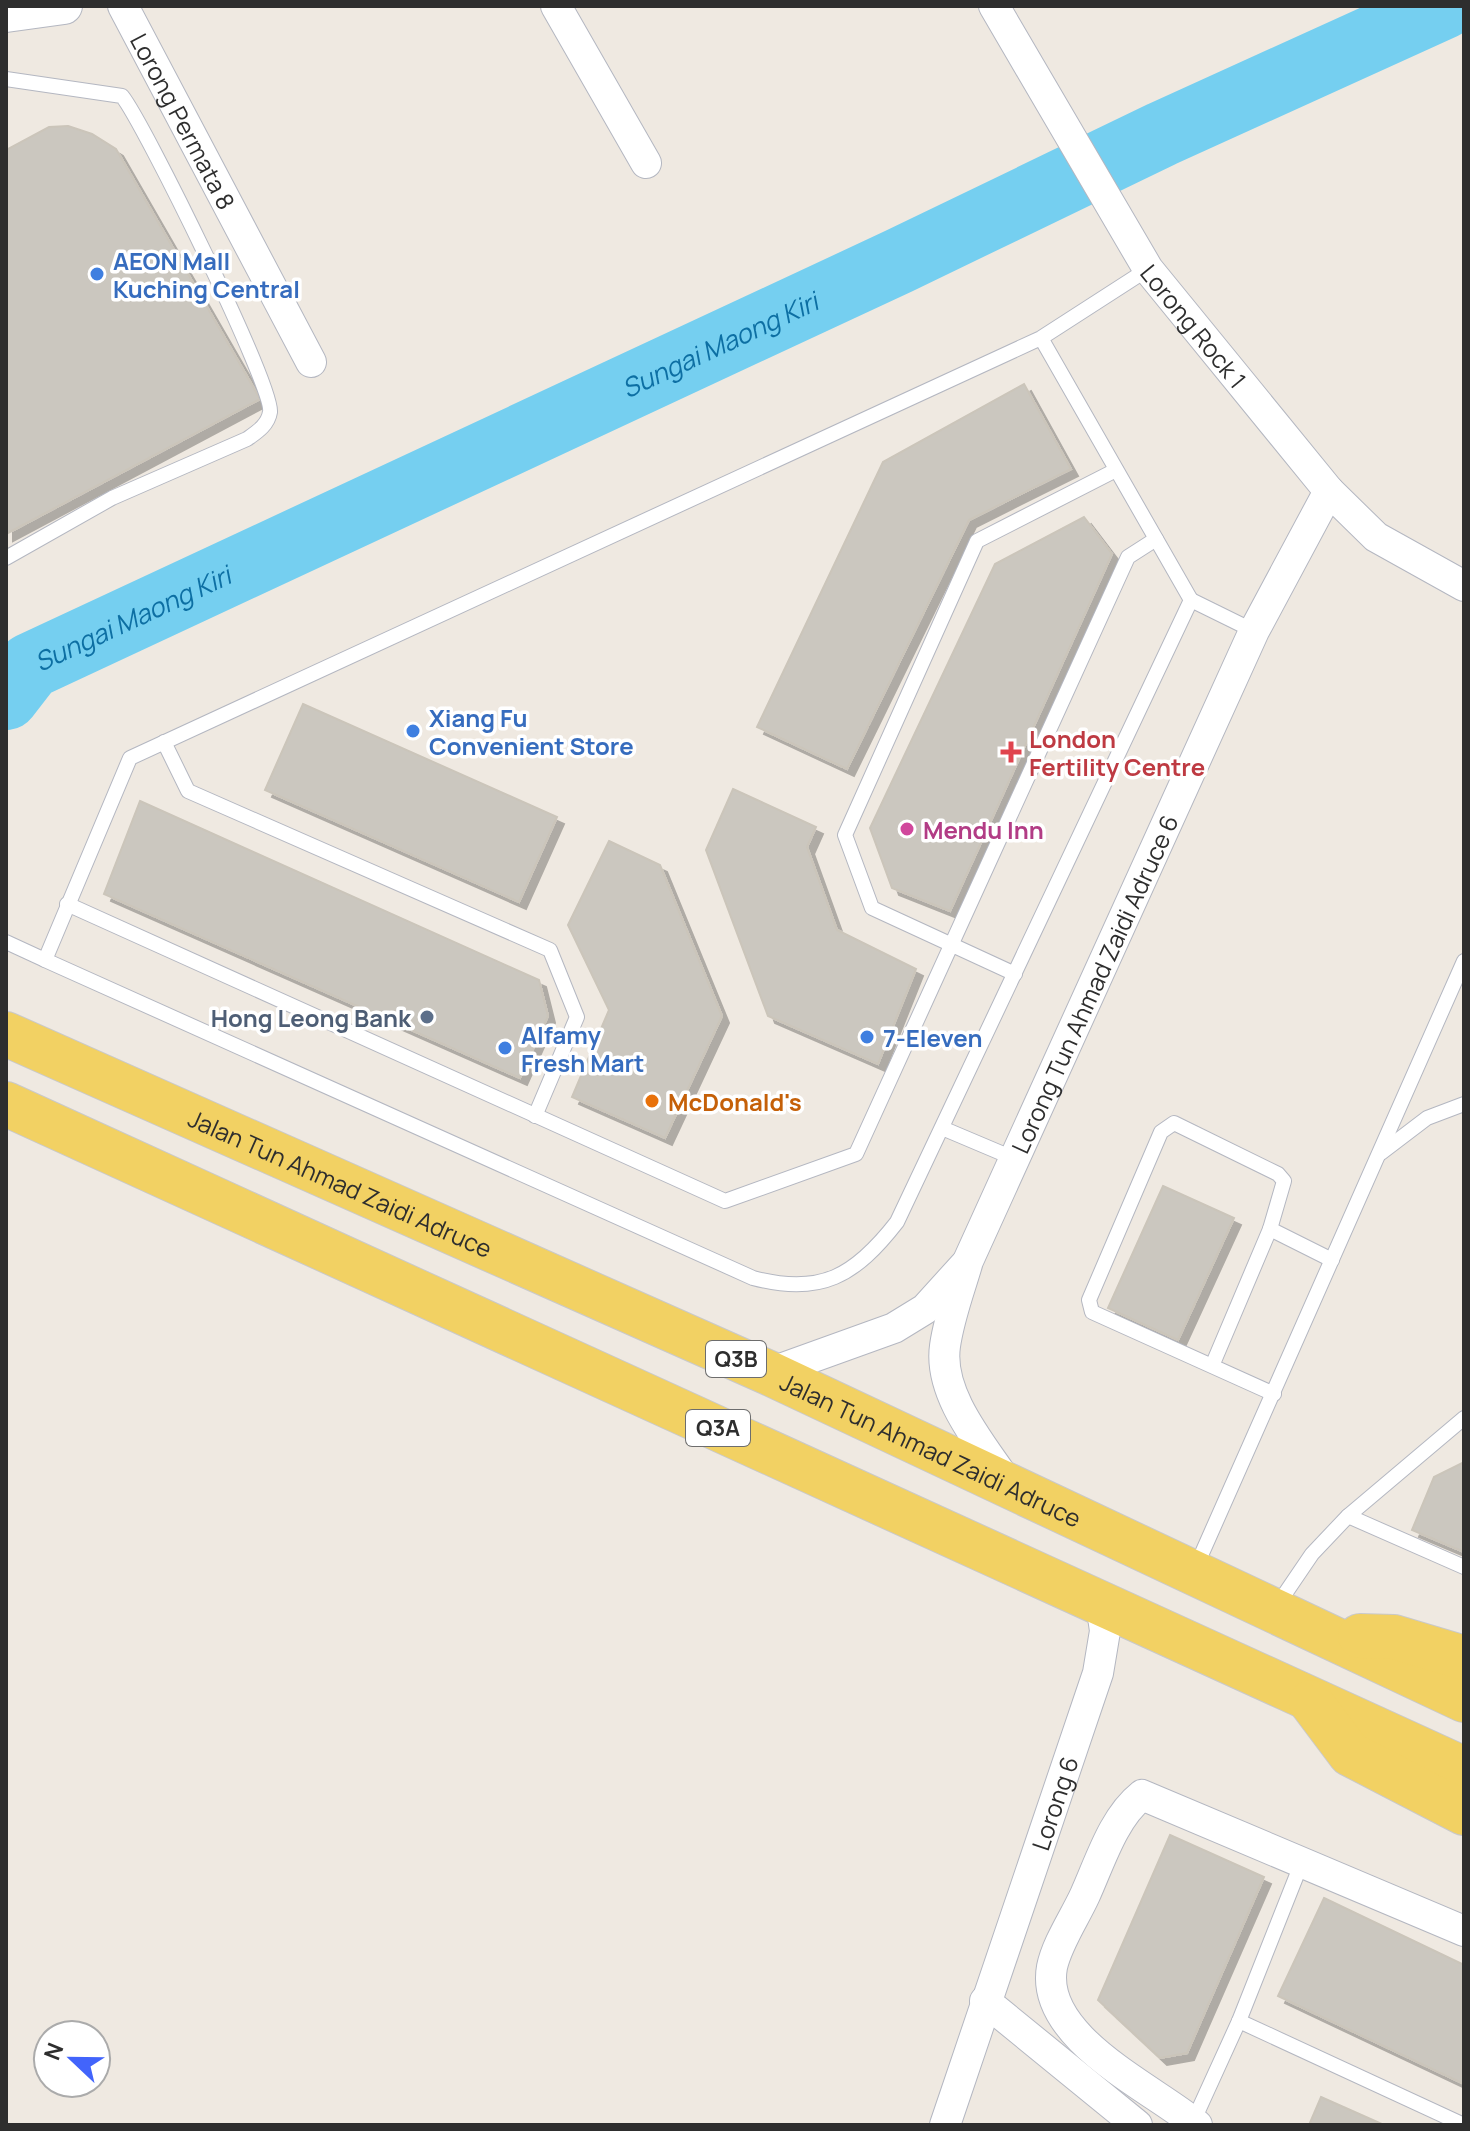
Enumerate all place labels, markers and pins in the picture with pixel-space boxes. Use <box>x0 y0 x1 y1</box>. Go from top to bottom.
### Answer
place label: AEON Mall Kuching Central <box>113 244 300 305</box>
marker: AEON Mall Kuching Central <box>88 265 106 283</box>
place label: Xiang Fu Convenient Store <box>429 701 634 762</box>
marker: Xiang Fu Convenient Store <box>404 722 422 740</box>
place label: London Fertility Centre <box>1029 722 1205 783</box>
marker: London Fertility Centre <box>1000 741 1022 763</box>
place label: Mendu Inn <box>923 813 1044 846</box>
marker: Mendu Inn <box>898 820 916 838</box>
place label: Hong Leong Bank <box>211 1001 412 1034</box>
marker: Hong Leong Bank <box>418 1008 436 1026</box>
place label: Alfamy Fresh Mart <box>521 1018 644 1079</box>
place label: 7-Eleven <box>883 1021 982 1054</box>
marker: 7-Eleven <box>858 1028 876 1046</box>
marker: Alfamy Fresh Mart <box>496 1039 514 1057</box>
place label: McDonald's <box>668 1085 802 1118</box>
marker: McDonald's <box>643 1092 661 1110</box>

